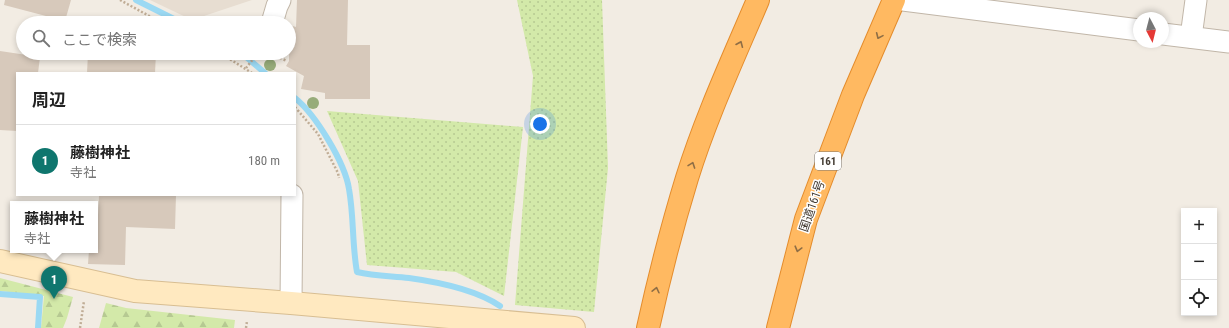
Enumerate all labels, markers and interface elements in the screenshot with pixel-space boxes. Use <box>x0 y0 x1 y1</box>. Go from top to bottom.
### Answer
north arrow <box>1133 12 1169 48</box>
search box <box>16 16 296 60</box>
icon: search <box>30 27 52 49</box>
text: ここで検索 <box>62 31 137 49</box>
one-way arrow <box>876 31 884 39</box>
one-way arrow <box>735 41 743 48</box>
text: 周辺 <box>32 90 66 110</box>
your location <box>530 114 550 134</box>
text: 藤樹神社 <box>70 144 130 162</box>
road number: 161 <box>815 152 841 170</box>
text: 1 <box>42 153 48 168</box>
text: 180 m <box>248 153 280 168</box>
one-way arrow <box>687 161 695 168</box>
text: 寺社 <box>70 165 96 180</box>
street label: 国道161号 <box>797 178 827 234</box>
popup <box>10 201 98 253</box>
map controls <box>1181 208 1217 316</box>
button: + <box>1181 208 1217 244</box>
text: 藤樹神社 <box>24 210 84 228</box>
text: 寺社 <box>24 231 50 246</box>
button: − <box>1181 244 1217 280</box>
one-way arrow <box>795 246 803 252</box>
pin: 1 <box>41 266 67 299</box>
button: locate <box>1181 280 1217 316</box>
one-way arrow <box>652 287 660 293</box>

